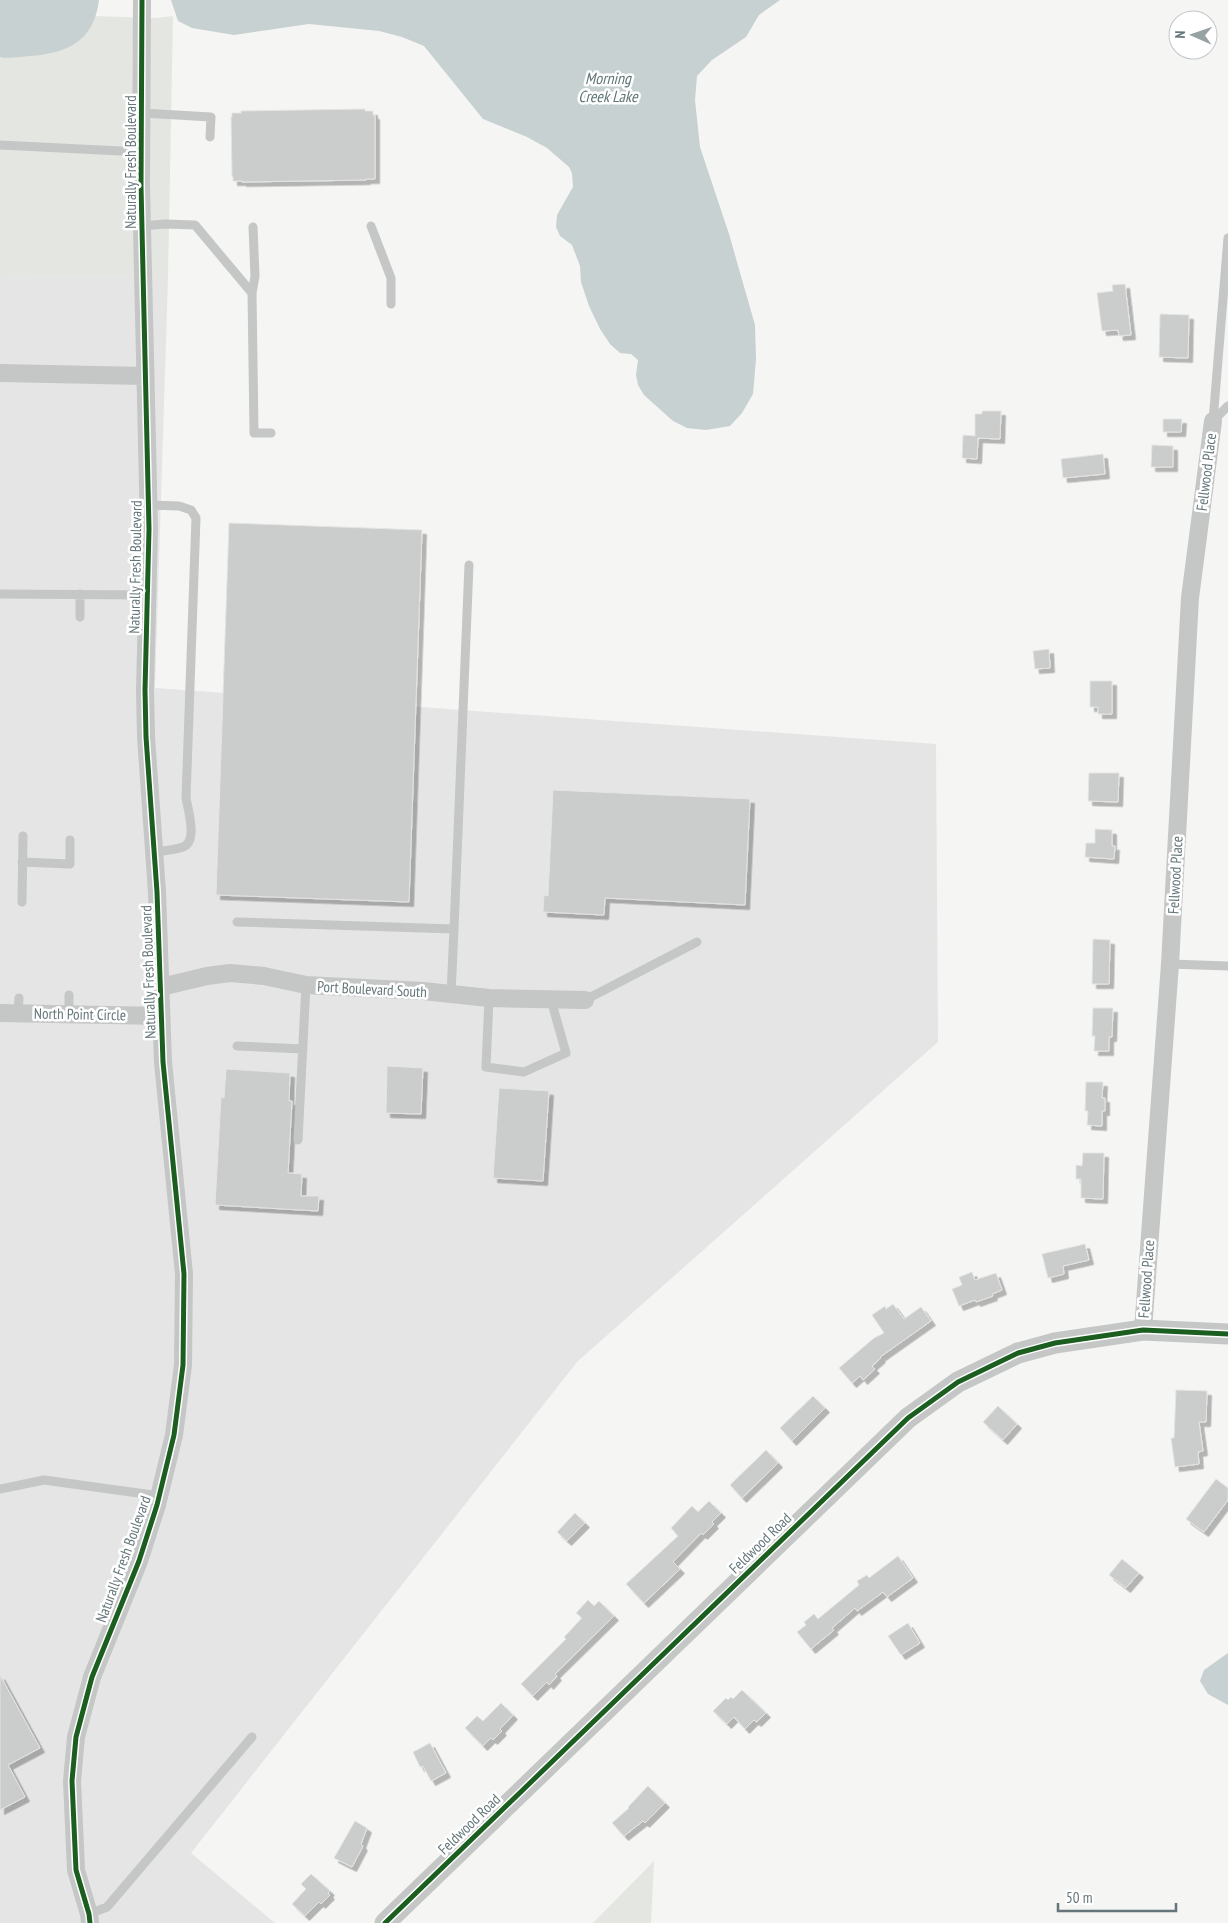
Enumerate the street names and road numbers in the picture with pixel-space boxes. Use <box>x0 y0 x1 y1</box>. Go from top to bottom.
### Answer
street label: Naturally Fresh Boulevard <box>121 95 140 229</box>
street label: Fellwood Place <box>1192 432 1220 512</box>
street label: Naturally Fresh Boulevard <box>124 500 146 634</box>
street label: Fellwood Place <box>1163 835 1187 915</box>
street label: Naturally Fresh Boulevard <box>136 905 160 1039</box>
street label: Port Boulevard South <box>317 977 427 1001</box>
street label: North Point Circle <box>34 1004 126 1024</box>
street label: Fellwood Place <box>1134 1239 1158 1319</box>
street label: Naturally Fresh Boulevard <box>91 1493 155 1625</box>
street label: Feldwood Road <box>725 1509 795 1577</box>
street label: Feldwood Road <box>434 1790 504 1858</box>

